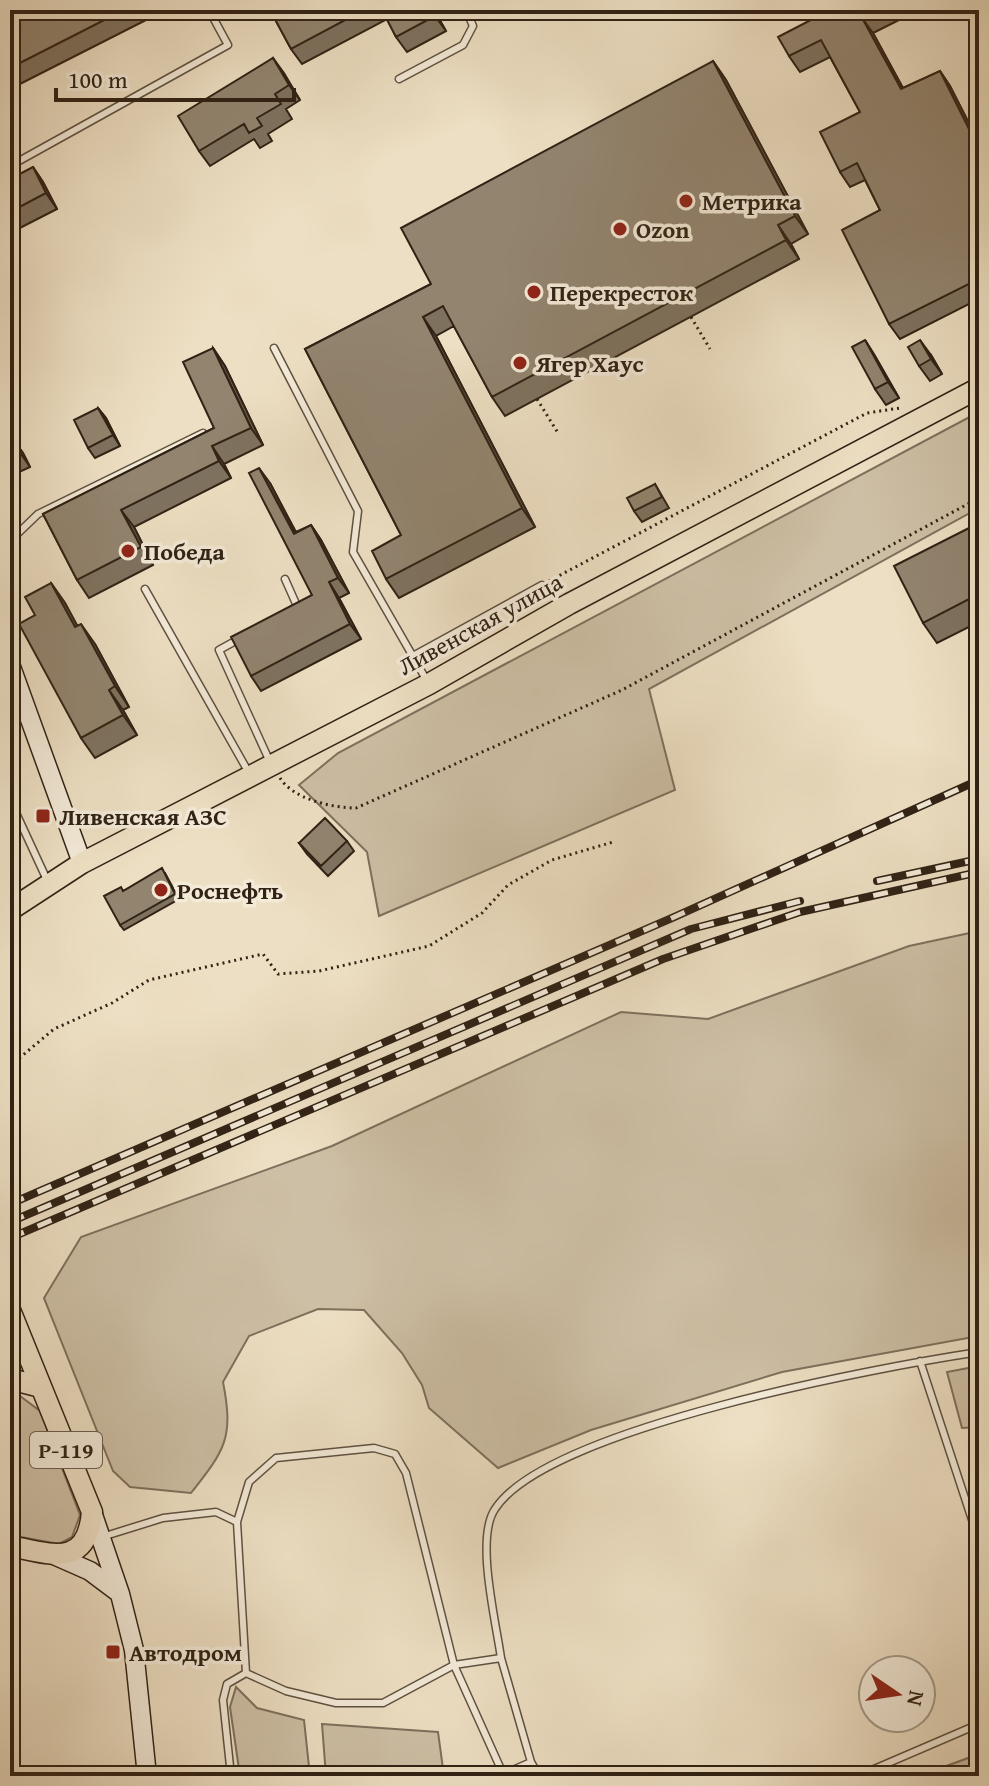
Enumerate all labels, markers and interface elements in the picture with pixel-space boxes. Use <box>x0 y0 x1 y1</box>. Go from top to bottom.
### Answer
scale bar <box>56 52 294 102</box>
text: 100 m <box>68 62 128 97</box>
place label: Метрика <box>702 184 802 219</box>
marker: Метрика <box>677 192 695 210</box>
place label: Ozon <box>636 212 690 247</box>
marker: Ozon <box>611 220 629 238</box>
place label: Перекресток <box>550 275 693 310</box>
marker: Перекресток <box>525 283 543 301</box>
place label: Ягер Хаус <box>535 346 644 381</box>
marker: Ягер Хаус <box>511 354 529 372</box>
place label: Победа <box>144 534 225 569</box>
marker: Победа <box>119 542 137 560</box>
street label: Ливенская улица <box>391 564 569 684</box>
place label: Ливенская АЗС <box>59 799 227 834</box>
marker: Ливенская АЗС <box>34 807 52 825</box>
place label: Роснефть <box>177 873 283 908</box>
marker: Роснефть <box>152 881 170 899</box>
road number: Р-119 <box>30 1432 102 1468</box>
place label: Автодром <box>129 1635 242 1670</box>
marker: Автодром <box>104 1643 122 1661</box>
north arrow <box>857 1654 937 1734</box>
text: N <box>899 1688 934 1710</box>

